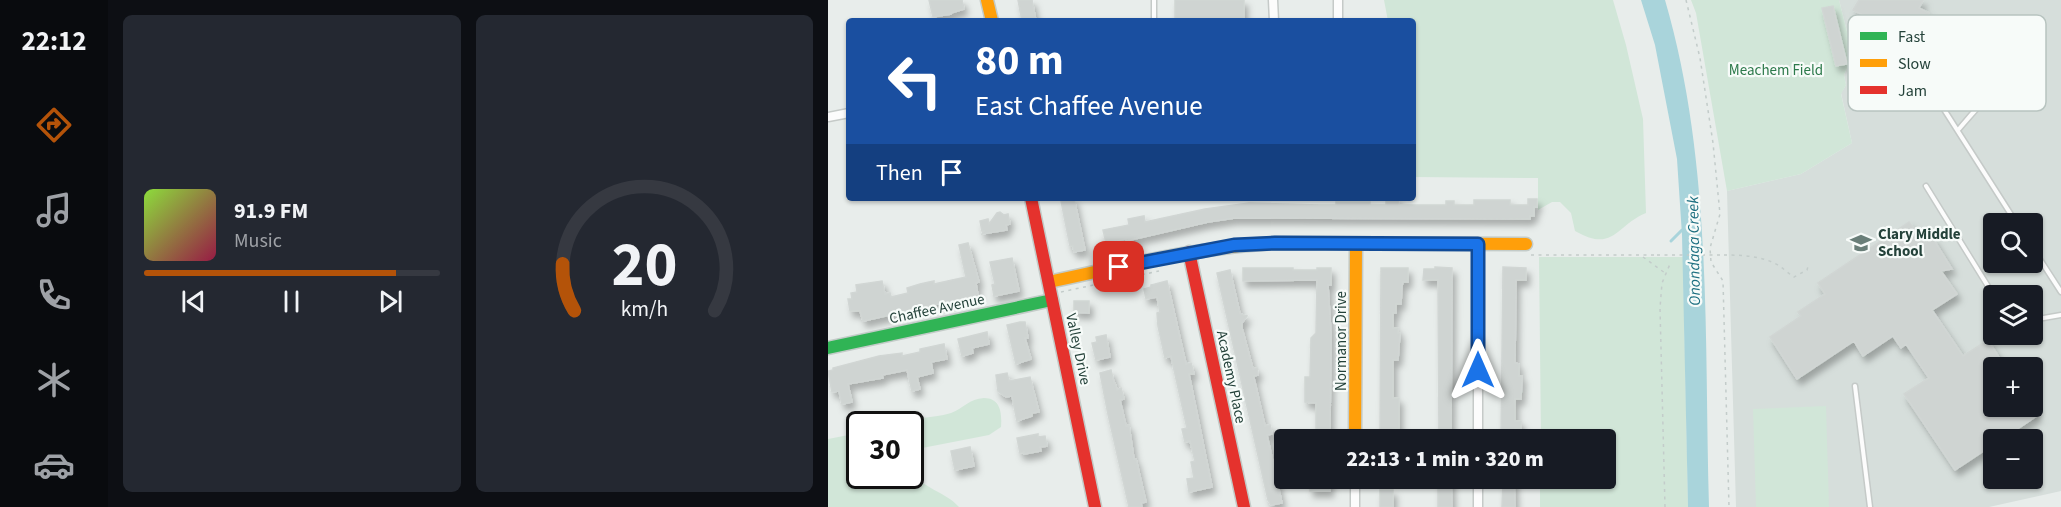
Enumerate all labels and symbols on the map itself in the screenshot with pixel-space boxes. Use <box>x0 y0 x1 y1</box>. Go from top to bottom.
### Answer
legend <box>1848 15 2046 111</box>
text: Fast <box>1898 26 1926 48</box>
text: Slow <box>1898 53 1931 75</box>
park label: Meachem Field <box>1729 60 1823 81</box>
text: Jam <box>1898 80 1927 102</box>
water label: Onondaga Creek <box>1682 196 1706 306</box>
place label: Clary Middle School <box>1878 224 1961 262</box>
school or university icon: Clary Middle School <box>1849 231 1873 255</box>
pin <box>1093 241 1144 292</box>
street label: Chaffee Avenue <box>887 289 987 329</box>
street label: Normanor Drive <box>1331 291 1352 391</box>
street label: Valley Drive <box>1060 311 1096 387</box>
street label: Academy Place <box>1211 329 1251 425</box>
position arrow <box>1446 338 1510 402</box>
speed limit sign: 30 <box>846 411 924 489</box>

